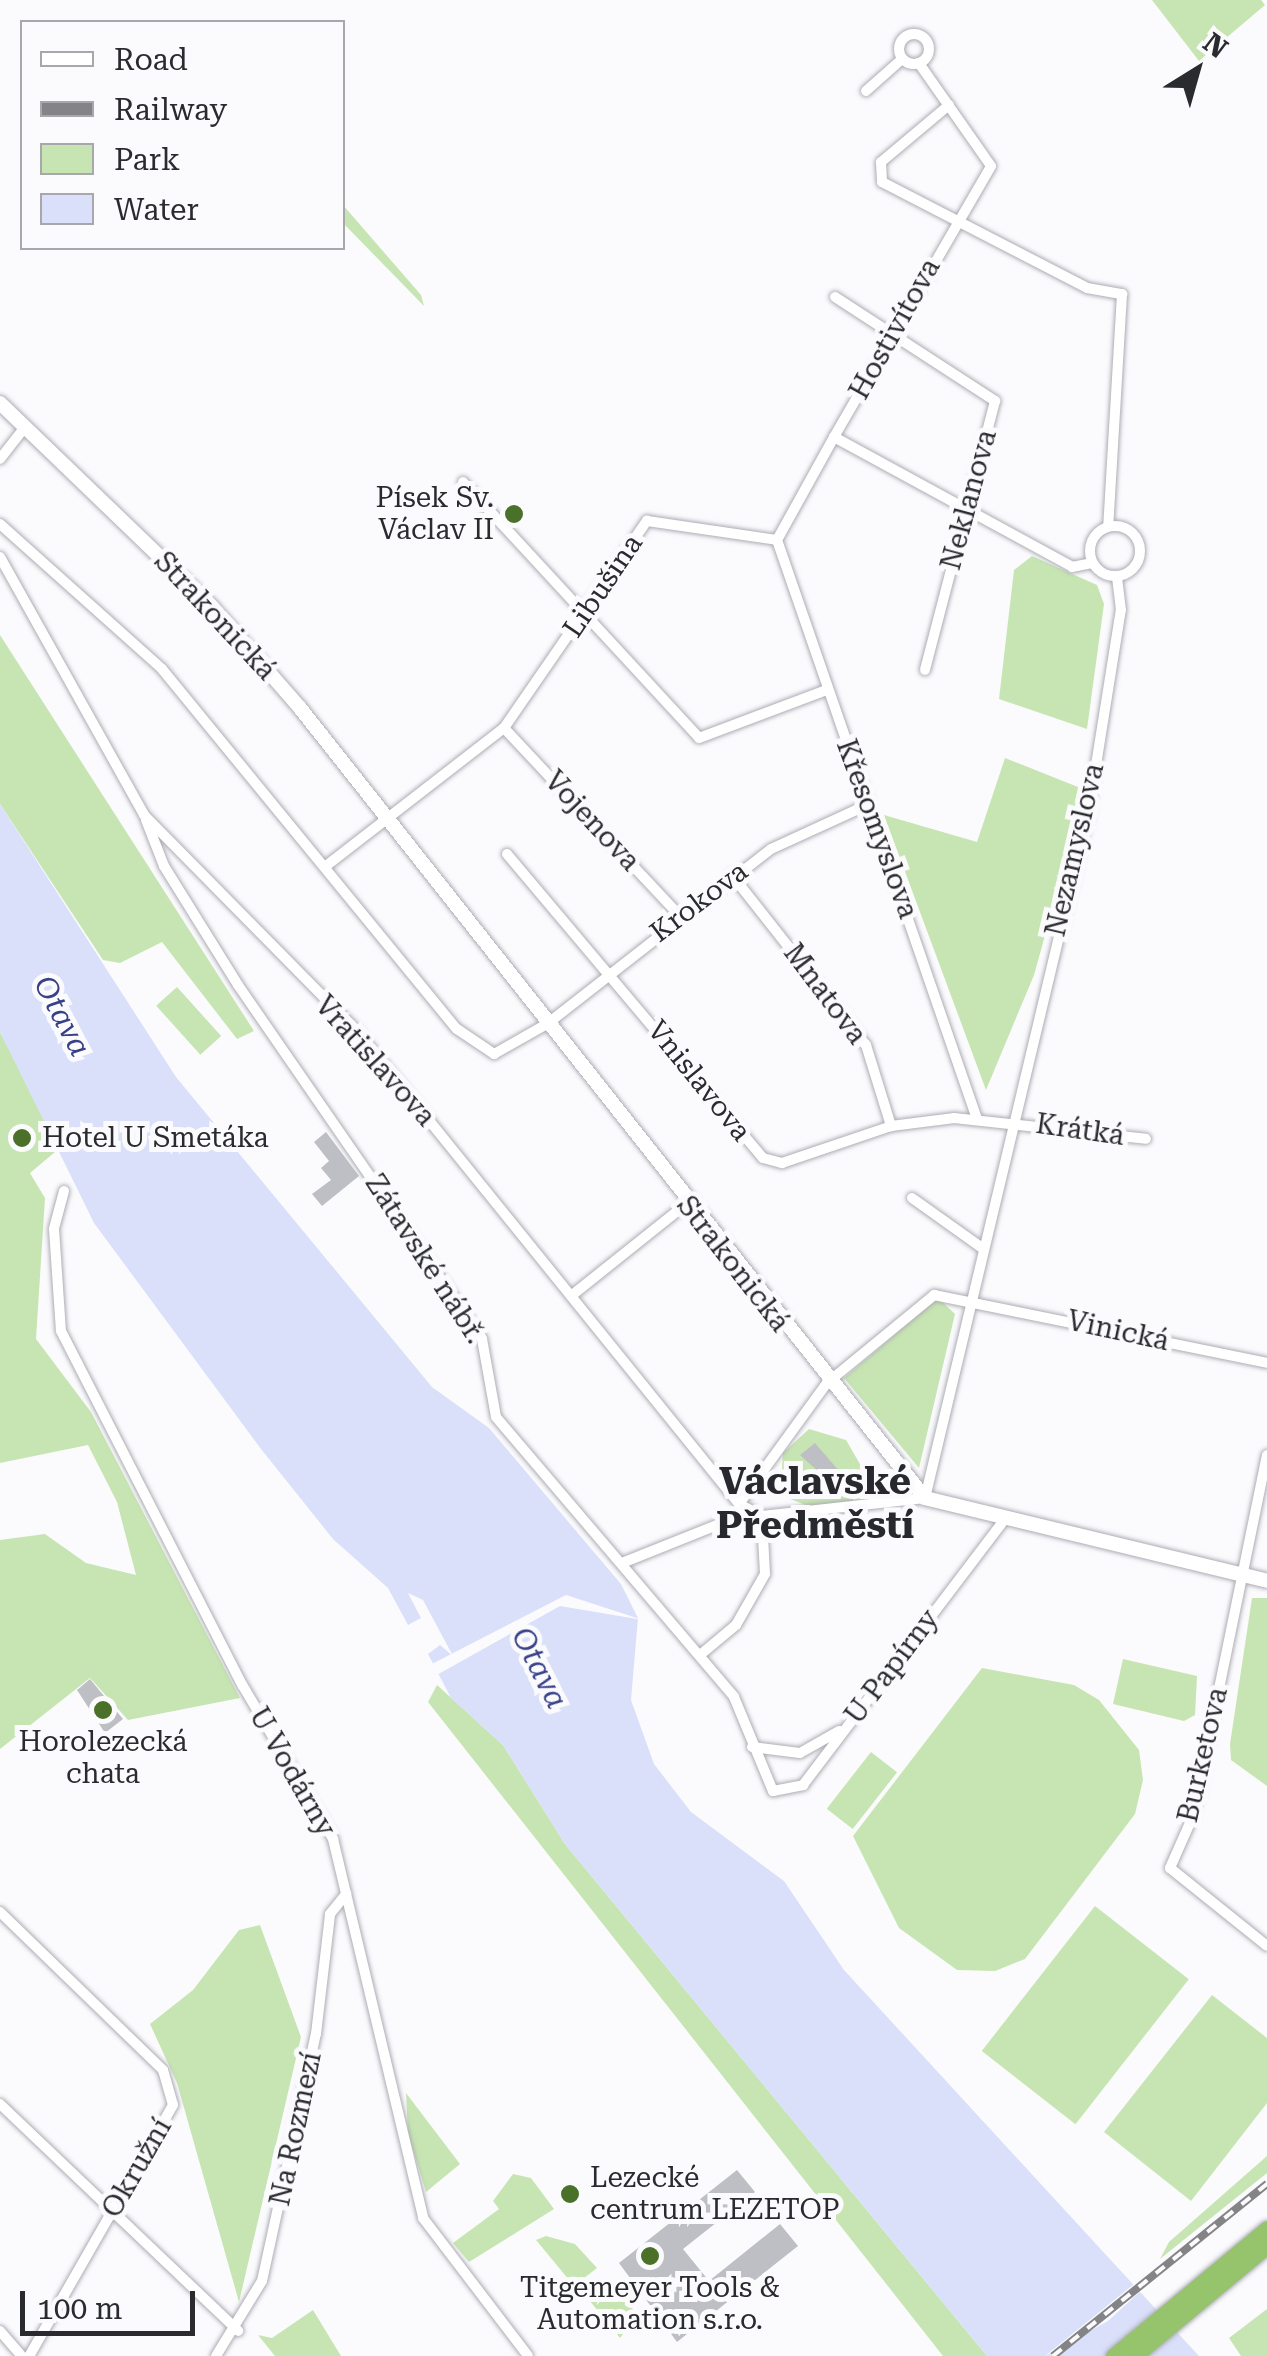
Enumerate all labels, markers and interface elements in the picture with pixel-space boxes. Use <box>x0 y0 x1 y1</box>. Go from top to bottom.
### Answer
legend <box>20 20 345 250</box>
north arrow <box>1147 20 1247 120</box>
text: N <box>1197 26 1234 65</box>
text: Road <box>114 42 188 77</box>
text: Railway <box>114 92 227 127</box>
text: Park <box>114 142 180 177</box>
text: Water <box>114 192 199 227</box>
street label: Hostivítova <box>843 253 947 405</box>
street label: Neklanova <box>934 426 1004 574</box>
place label: Písek Sv. Václav II <box>375 481 494 547</box>
marker: Písek Sv. Václav II <box>503 503 525 525</box>
street label: Libušina <box>556 528 650 644</box>
street label: Strakonická <box>147 545 283 687</box>
street label: Křesomyslova <box>829 735 925 923</box>
street label: Nezamyslova <box>1039 760 1111 940</box>
street label: Vojenova <box>537 764 647 878</box>
street label: Krokova <box>644 855 754 949</box>
street label: Mnatova <box>776 937 874 1051</box>
water label: Otava <box>26 970 98 1062</box>
street label: Vratislavova <box>308 989 442 1133</box>
street label: Vnislavova <box>640 1014 758 1148</box>
street label: Krátká <box>1034 1107 1126 1153</box>
place label: Hotel U Smetáka <box>42 1121 269 1155</box>
marker: Hotel U Smetáka <box>11 1127 33 1149</box>
street label: Zátavské nábř. <box>358 1168 492 1350</box>
street label: Strakonická <box>670 1189 796 1339</box>
street label: Vinická <box>1064 1304 1172 1358</box>
district label: Václavské Předměstí <box>716 1459 914 1548</box>
street label: U Papírny <box>838 1603 946 1731</box>
water label: Otava <box>503 1622 575 1714</box>
street label: Burketova <box>1171 1684 1235 1826</box>
marker: Horolezecká chata <box>92 1699 114 1721</box>
street label: U Vodárny <box>241 1701 343 1843</box>
place label: Horolezecká chata <box>19 1725 187 1791</box>
street label: Na Rozmezí <box>263 2049 329 2209</box>
street label: Okružní <box>95 2112 179 2224</box>
place label: Lezecké centrum LEZETOP <box>590 2161 840 2227</box>
marker: Lezecké centrum LEZETOP <box>559 2183 581 2205</box>
marker: Titgemeyer Tools & Automation s.r.o. <box>639 2245 661 2267</box>
scale bar <box>25 2271 200 2333</box>
place label: Titgemeyer Tools & Automation s.r.o. <box>520 2271 780 2337</box>
text: 100 m <box>37 2291 122 2326</box>

